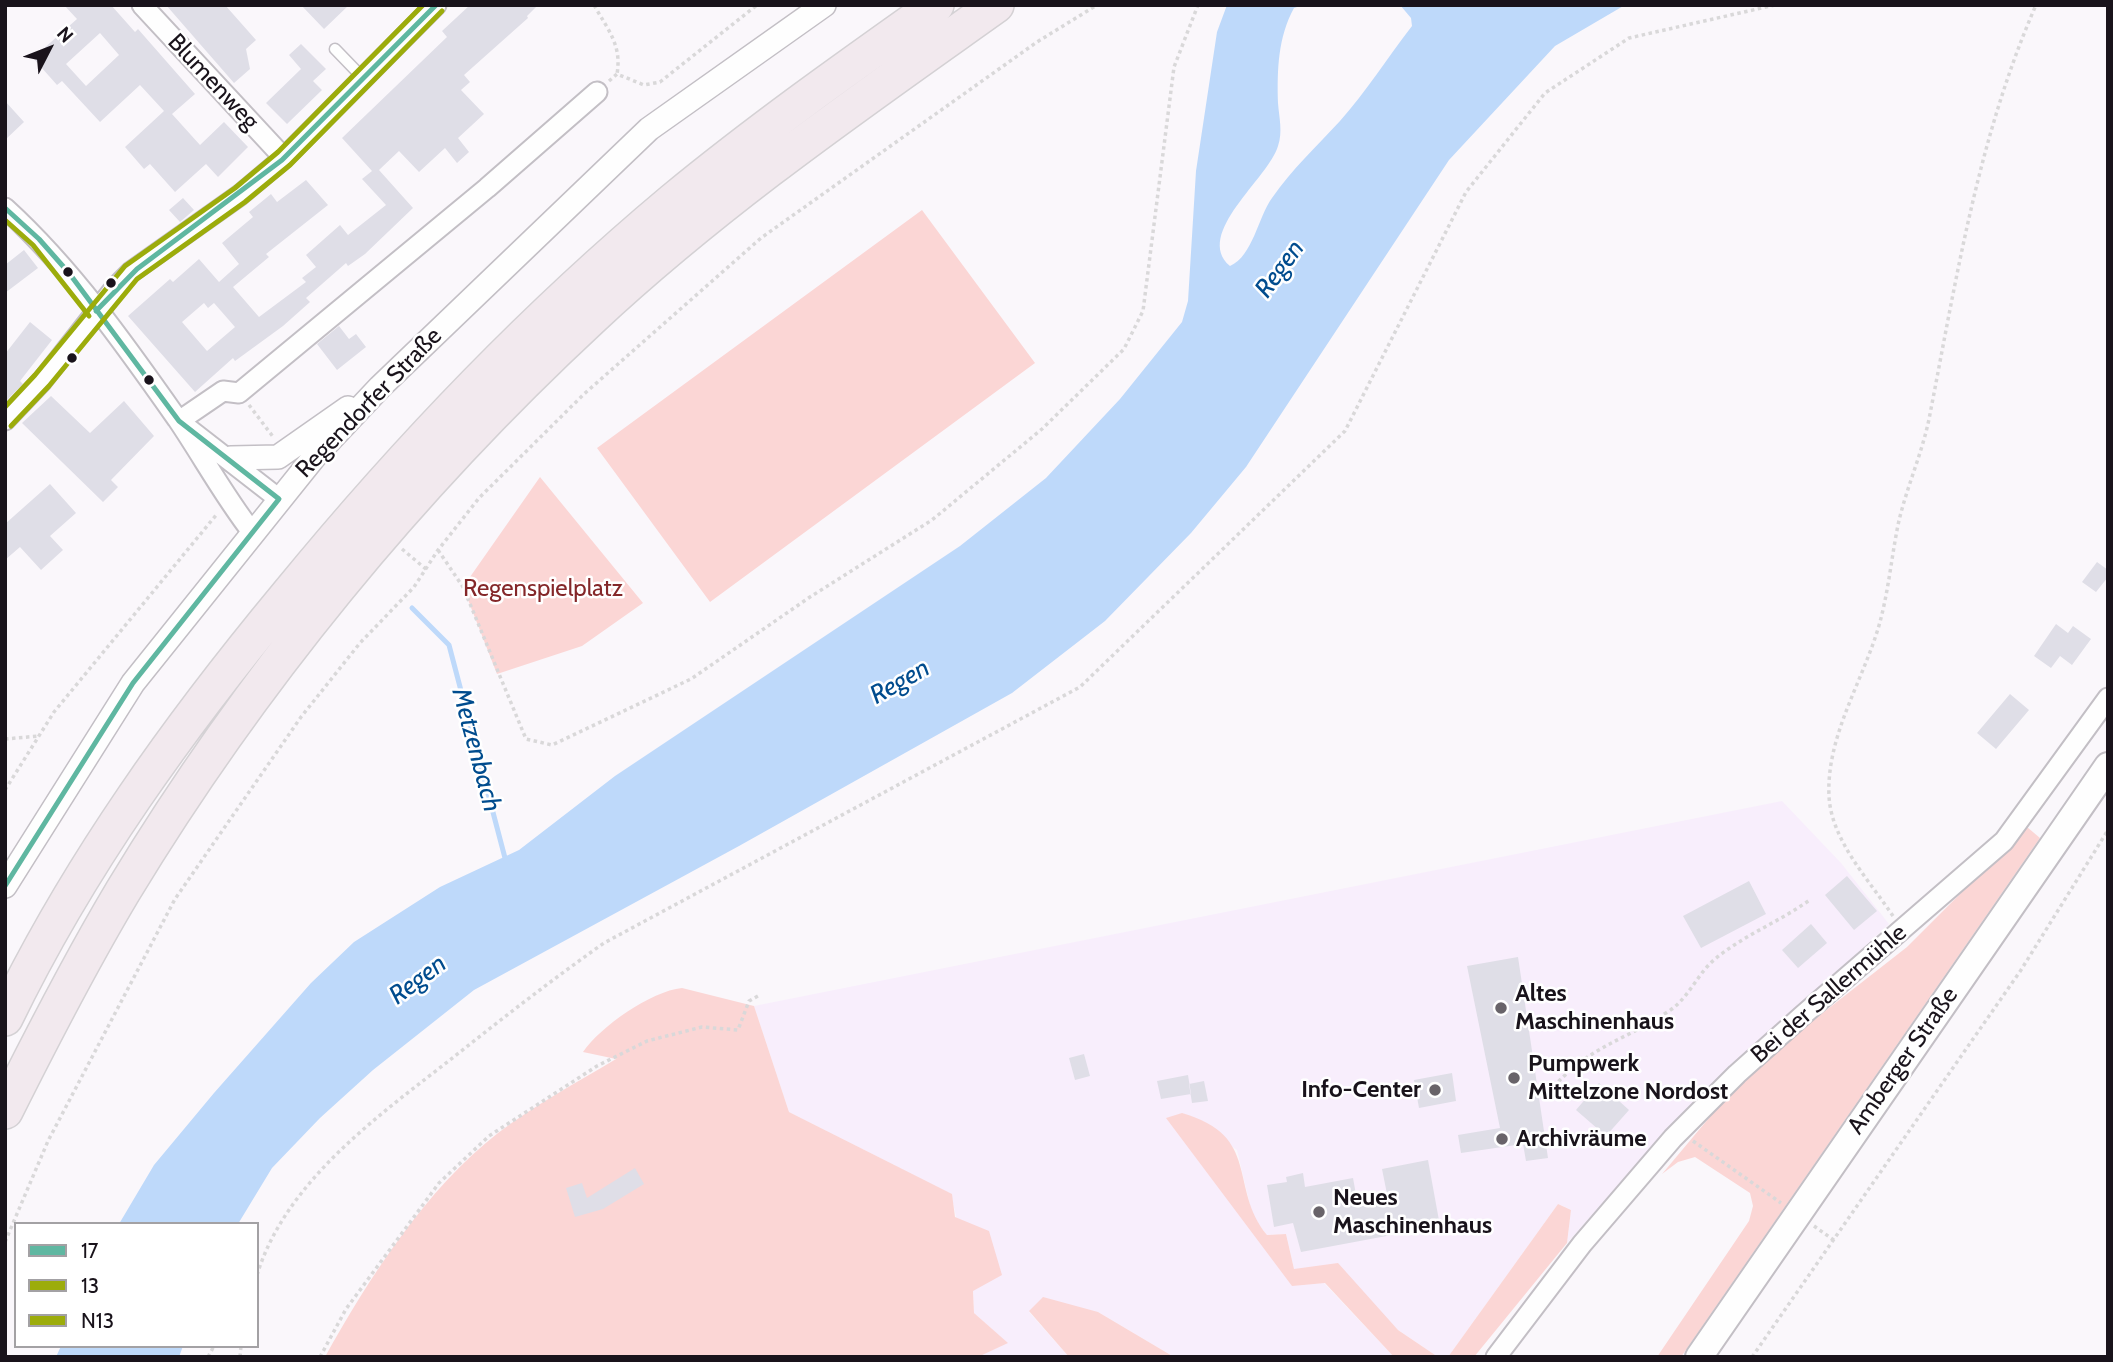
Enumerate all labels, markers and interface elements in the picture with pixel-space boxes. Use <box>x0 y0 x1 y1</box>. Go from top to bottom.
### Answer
north arrow <box>14 14 84 84</box>
text: N <box>52 22 78 47</box>
street label: Blumenweg <box>161 28 265 136</box>
water label: Regen <box>1249 234 1311 304</box>
unlabelled marker <box>61 265 75 279</box>
unlabelled marker <box>104 276 118 290</box>
street label: Regendorfer Straße <box>290 322 448 484</box>
unlabelled marker <box>65 351 79 365</box>
unlabelled marker <box>142 373 156 387</box>
park label: Regenspielplatz <box>463 575 623 603</box>
water label: Regen <box>865 653 935 711</box>
water label: Metzenbach <box>445 685 507 815</box>
street label: Bei der Sallermühle <box>1745 919 1913 1069</box>
water label: Regen <box>383 948 453 1012</box>
place label: Altes Maschinenhaus <box>1515 980 1674 1036</box>
street label: Amberger Straße <box>1842 982 1964 1140</box>
marker: Altes Maschinenhaus <box>1493 1000 1509 1016</box>
place label: Pumpwerk Mittelzone Nordost <box>1528 1050 1728 1106</box>
marker: Pumpwerk Mittelzone Nordost <box>1506 1070 1522 1086</box>
place label: Info-Center <box>1301 1076 1421 1104</box>
marker: Info-Center <box>1427 1082 1443 1098</box>
place label: Archivräume <box>1516 1125 1647 1153</box>
marker: Archivräume <box>1494 1131 1510 1147</box>
place label: Neues Maschinenhaus <box>1333 1184 1492 1240</box>
marker: Neues Maschinenhaus <box>1311 1204 1327 1220</box>
legend <box>14 1222 259 1348</box>
text: 17 <box>81 1238 98 1263</box>
text: 13 <box>81 1273 99 1298</box>
text: N13 <box>81 1308 114 1333</box>

